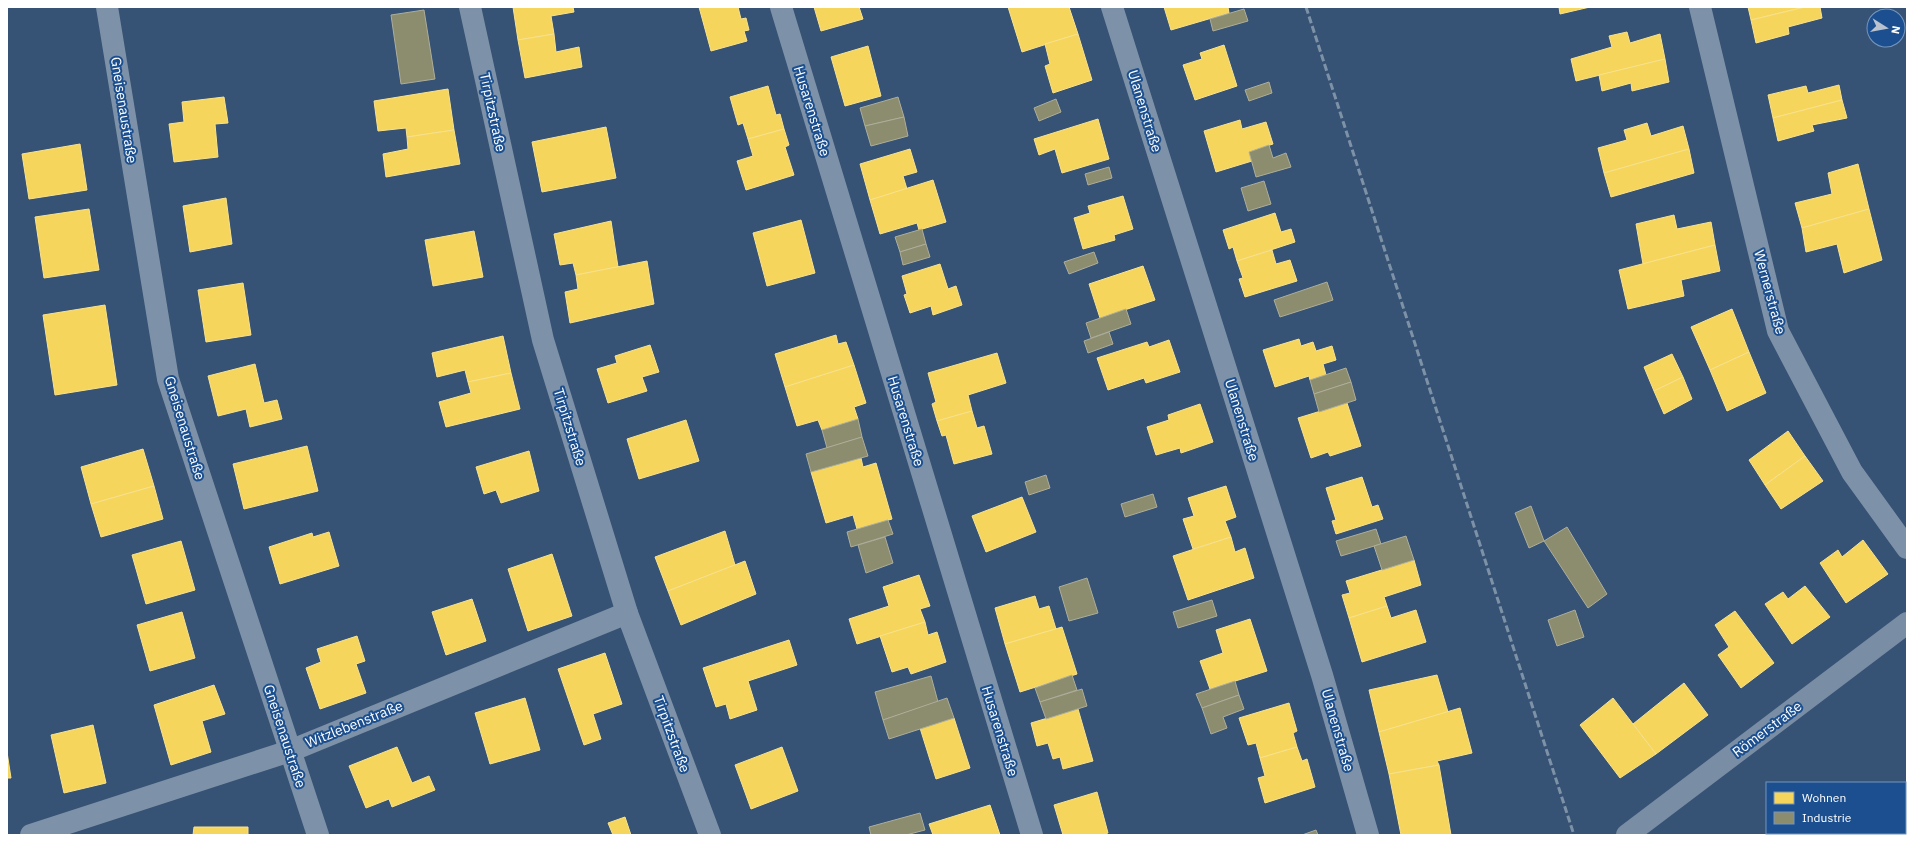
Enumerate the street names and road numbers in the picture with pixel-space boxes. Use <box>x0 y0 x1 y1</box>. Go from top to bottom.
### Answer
street label: Gneisenaustraße <box>107 55 141 165</box>
street label: Husarenstraße <box>790 64 834 159</box>
street label: Ulanenstraße <box>1124 68 1166 155</box>
street label: Tirpitzstraße <box>476 71 510 154</box>
street label: Wernerstraße <box>1750 248 1790 337</box>
street label: Gneisenaustraße <box>161 374 209 482</box>
street label: Husarenstraße <box>884 374 928 469</box>
street label: Ulanenstraße <box>1221 377 1263 464</box>
street label: Tirpitzstraße <box>550 386 590 468</box>
street label: Gneisenaustraße <box>260 682 310 790</box>
street label: Husarenstraße <box>978 684 1022 779</box>
street label: Ulanenstraße <box>1318 687 1358 774</box>
street label: Tirpitzstraße <box>650 693 694 775</box>
street label: Witzlebenstraße <box>303 696 406 752</box>
street label: Römerstraße <box>1729 697 1806 761</box>

